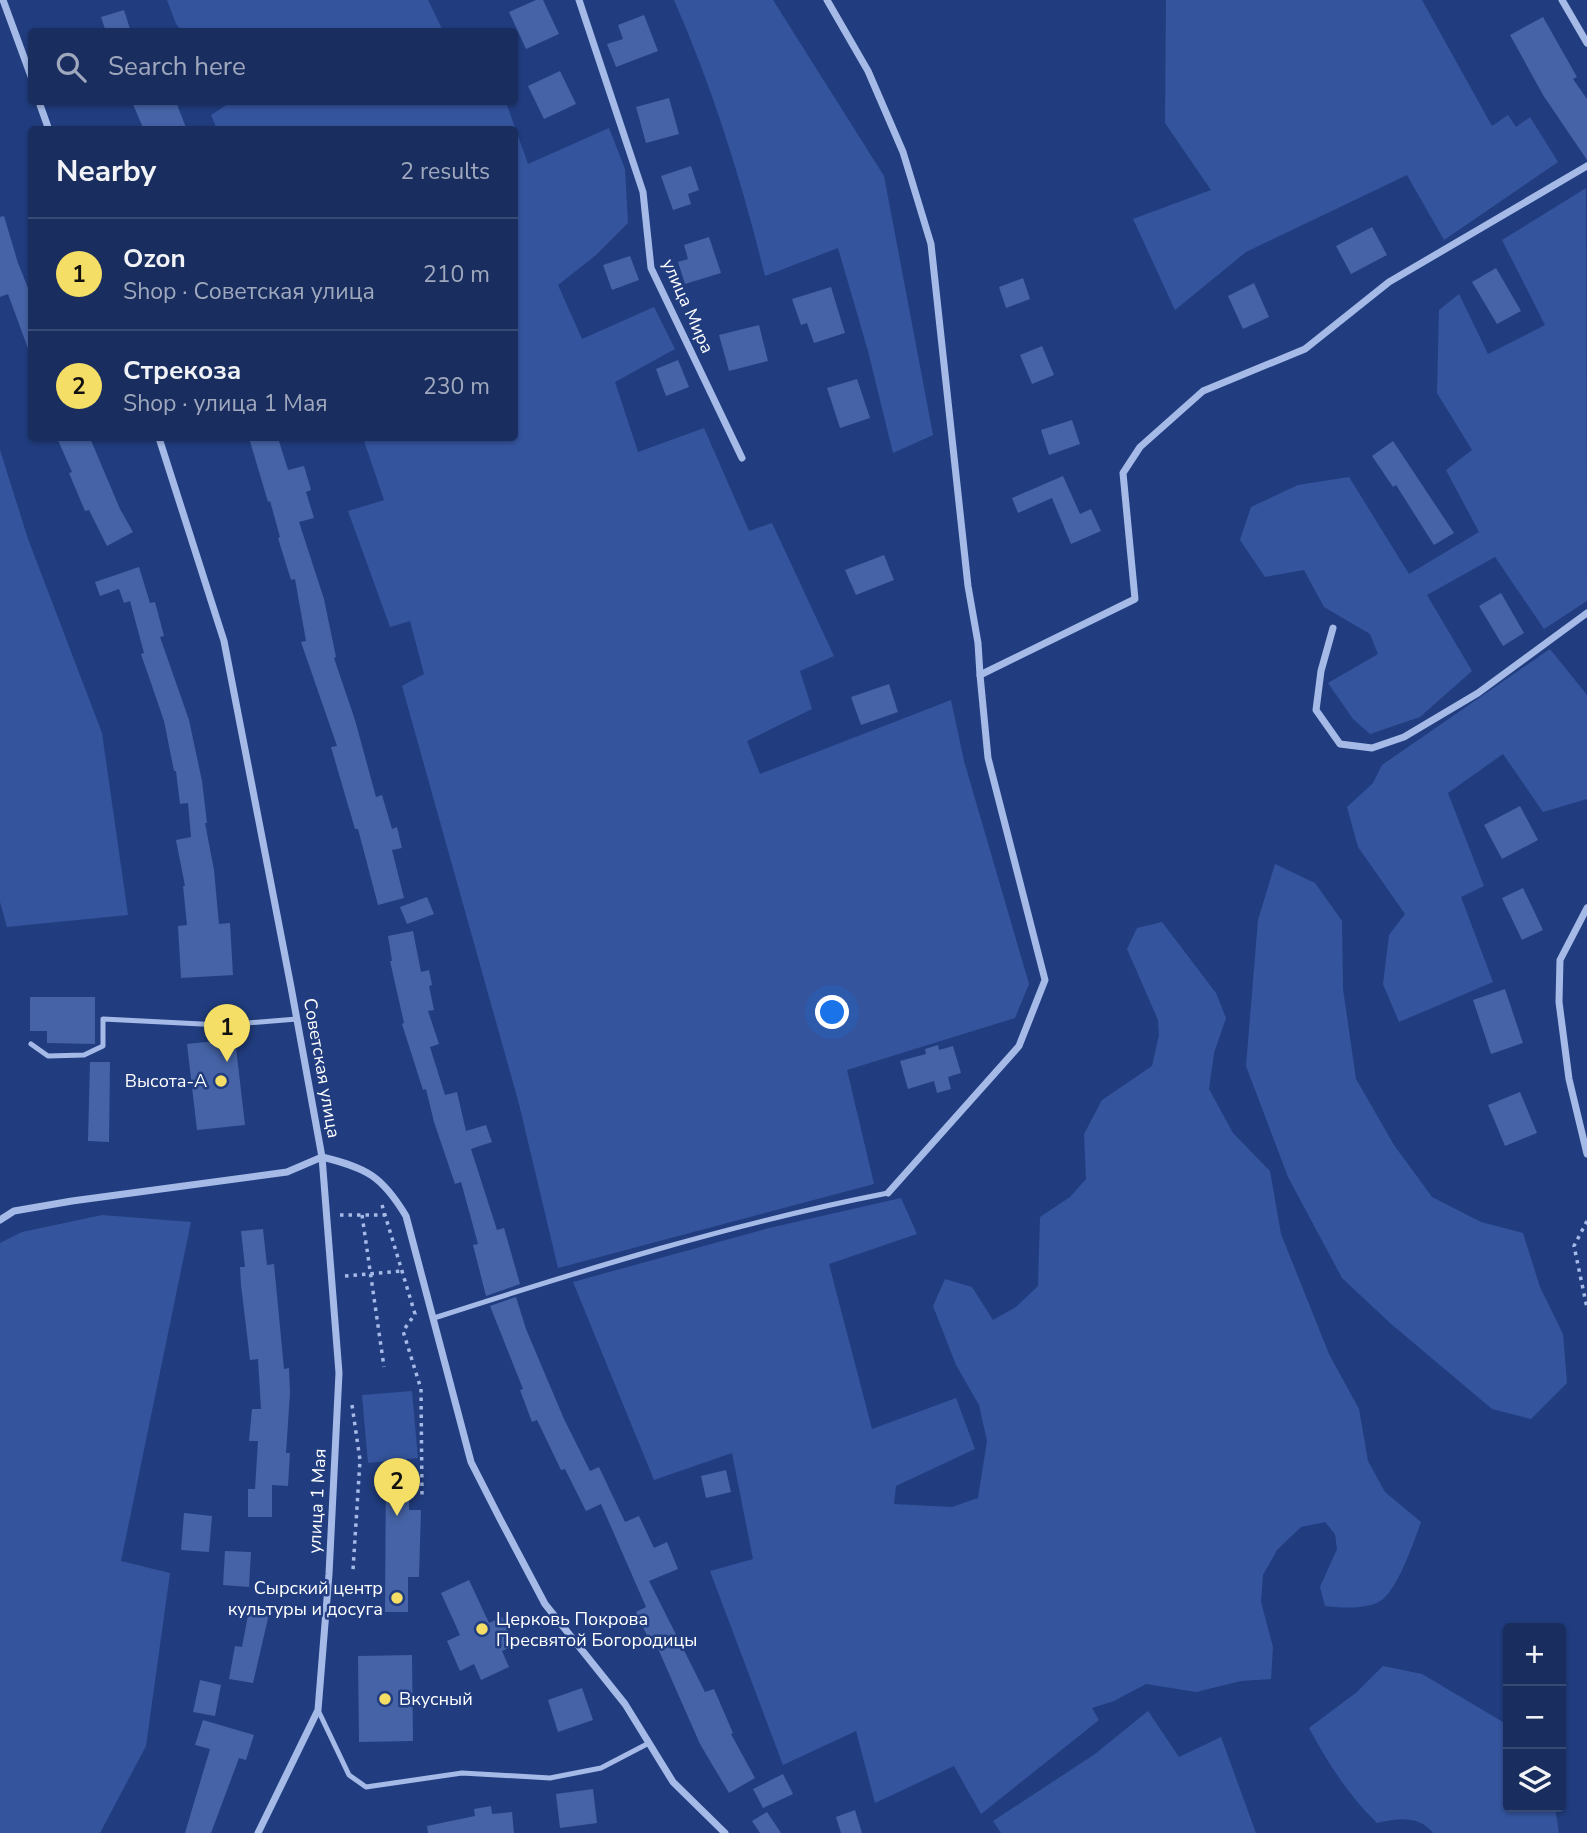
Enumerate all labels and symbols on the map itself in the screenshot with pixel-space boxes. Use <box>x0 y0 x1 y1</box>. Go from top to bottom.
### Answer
street label: улица Мира <box>656 255 720 357</box>
your location <box>815 995 849 1029</box>
street label: Советская улица <box>298 996 346 1140</box>
pin: 1 <box>204 1004 250 1062</box>
place label: Высота-А <box>125 1069 207 1093</box>
marker: Высота-А <box>213 1073 229 1089</box>
street label: улица 1 Мая <box>302 1448 332 1554</box>
pin: 2 <box>374 1458 420 1516</box>
place label: Сырский центр культуры и досуга <box>228 1576 383 1621</box>
marker: Сырский центр культуры и досуга <box>389 1590 405 1606</box>
place label: Церковь Покрова Пресвятой Богородицы <box>496 1607 697 1652</box>
marker: Церковь Покрова Пресвятой Богородицы <box>474 1621 490 1637</box>
place label: Вкусный <box>399 1687 473 1711</box>
marker: Вкусный <box>377 1691 393 1707</box>

